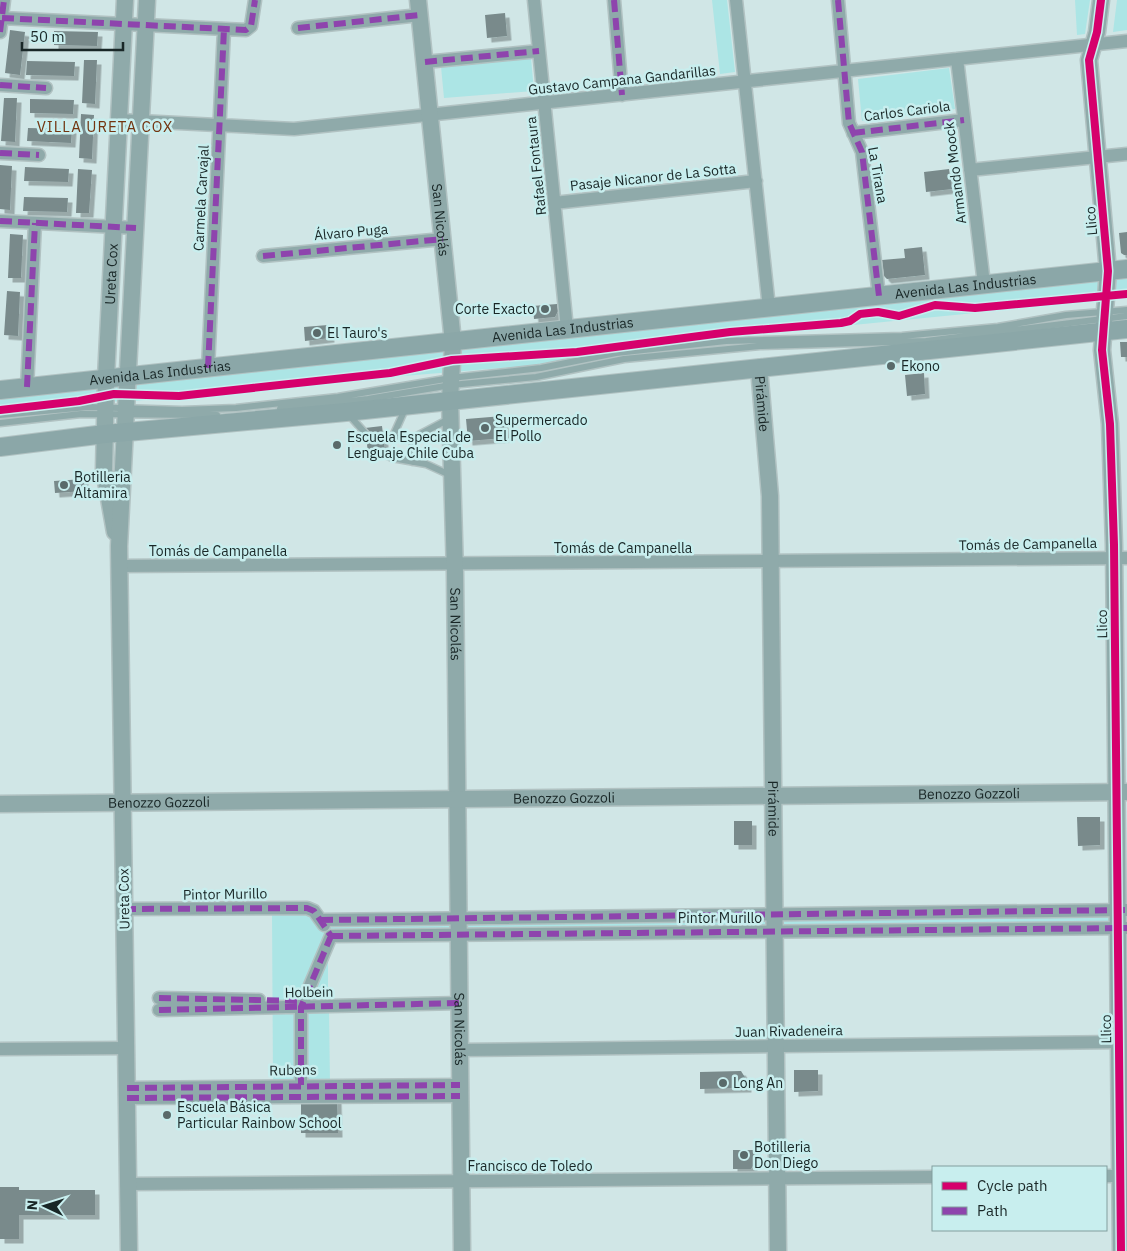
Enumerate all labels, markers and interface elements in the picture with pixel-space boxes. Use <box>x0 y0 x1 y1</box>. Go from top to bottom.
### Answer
scale bar <box>22 20 124 52</box>
text: 50 m <box>30 27 65 46</box>
street label: Gustavo Campana Gandarillas <box>527 61 717 99</box>
street label: Carlos Cariola <box>863 97 952 125</box>
street label: Rafael Fontaura <box>522 115 550 216</box>
district label: VILLA URETA COX <box>37 117 173 136</box>
street label: Armando Moock <box>940 120 970 225</box>
street label: Carmela Carvajal <box>189 144 213 252</box>
street label: La Tirana <box>864 145 892 205</box>
street label: Pasaje Nicanor de La Sotta <box>569 159 737 195</box>
street label: San Nicolás <box>428 183 453 257</box>
street label: Llico <box>1081 206 1101 236</box>
street label: Álvaro Puga <box>313 219 389 244</box>
street label: Ureta Cox <box>101 243 122 305</box>
street label: Avenida Las Industrias <box>894 270 1037 303</box>
place label: Corte Exacto <box>455 300 535 318</box>
marker: Corte Exacto <box>539 303 551 315</box>
street label: Avenida Las Industrias <box>491 313 635 346</box>
place label: El Tauro's <box>327 324 388 342</box>
marker: El Tauro's <box>311 327 323 339</box>
street label: Avenida Las Industrias <box>88 356 232 389</box>
place label: Ekono <box>901 357 940 375</box>
marker: Ekono <box>885 360 897 372</box>
street label: Pirámide <box>751 375 773 433</box>
place label: Supermercado El Pollo <box>495 411 588 445</box>
marker: Supermercado El Pollo <box>479 422 491 434</box>
place label: Escuela Especial de Lenguaje Chile Cuba <box>347 428 474 462</box>
marker: Escuela Especial de Lenguaje Chile Cuba <box>331 439 343 451</box>
place label: Botilleria Altamira <box>74 468 131 502</box>
marker: Botilleria Altamira <box>58 479 70 491</box>
street label: Tomás de Campanella <box>959 534 1098 554</box>
street label: Tomás de Campanella <box>554 539 693 557</box>
street label: Tomás de Campanella <box>149 542 288 560</box>
street label: San Nicolás <box>446 587 465 661</box>
street label: Llico <box>1093 609 1111 639</box>
street label: Pirámide <box>764 780 783 837</box>
street label: Benozzo Gozzoli <box>918 784 1020 803</box>
street label: Benozzo Gozzoli <box>513 788 615 808</box>
street label: Benozzo Gozzoli <box>108 793 210 812</box>
street label: Ureta Cox <box>114 868 134 930</box>
street label: Pintor Murillo <box>183 884 268 904</box>
street label: Pintor Murillo <box>678 909 762 927</box>
street label: Holbein <box>284 983 334 1001</box>
street label: San Nicolás <box>450 992 469 1066</box>
street label: Llico <box>1097 1014 1115 1044</box>
street label: Juan Rivadeneira <box>735 1021 844 1041</box>
street label: Rubens <box>269 1061 317 1079</box>
place label: Long An <box>733 1074 783 1092</box>
marker: Long An <box>717 1077 729 1089</box>
place label: Escuela Básica Particular Rainbow School <box>177 1098 342 1132</box>
marker: Escuela Básica Particular Rainbow School <box>161 1109 173 1121</box>
place label: Botilleria Don Diego <box>754 1138 818 1172</box>
marker: Botilleria Don Diego <box>738 1149 750 1161</box>
street label: Francisco de Toledo <box>467 1157 593 1175</box>
legend <box>932 1166 1107 1231</box>
text: Cycle path <box>977 1176 1048 1195</box>
north arrow <box>20 1181 70 1231</box>
text: N <box>23 1199 41 1211</box>
text: Path <box>977 1201 1008 1220</box>

